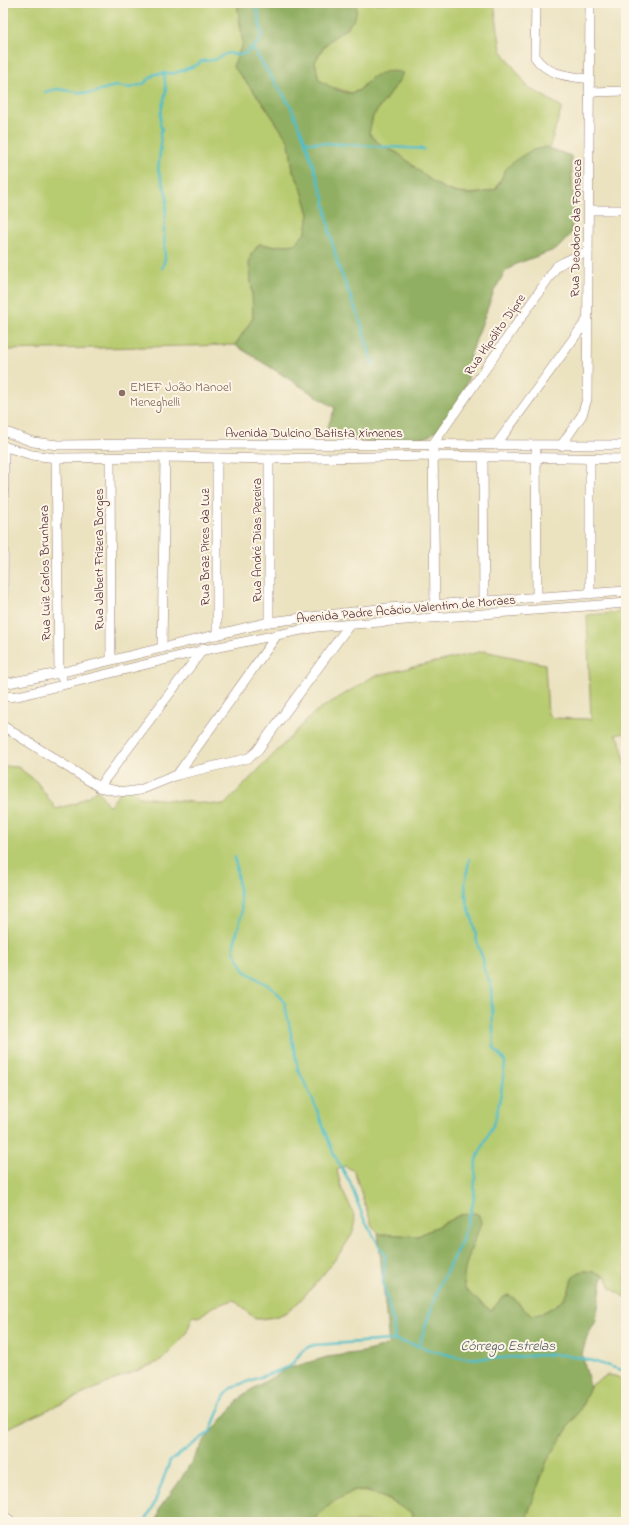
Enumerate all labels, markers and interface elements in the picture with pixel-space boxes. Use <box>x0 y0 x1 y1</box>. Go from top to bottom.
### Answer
street label: Rua Deodoro da Fonseca <box>566 159 587 297</box>
street label: Rua Hipólito Dipre <box>460 290 531 380</box>
place label: EMEF João Manoel Meneghelli <box>130 378 231 413</box>
marker: EMEF João Manoel Meneghelli <box>117 388 127 398</box>
street label: Avenida Dulcino Batista Ximenes <box>225 424 403 443</box>
street label: Rua André Dias Pereira <box>248 478 267 602</box>
street label: Rua Jalbert Frizera Borges <box>90 488 110 630</box>
street label: Rua Braz Pires da Luz <box>196 488 215 606</box>
street label: Rua Luiz Carlos Brunhara <box>35 505 56 641</box>
street label: Avenida Padre Acácio Valentim de Moraes <box>296 590 517 629</box>
water label: Córrego Estrelas <box>461 1336 556 1357</box>

